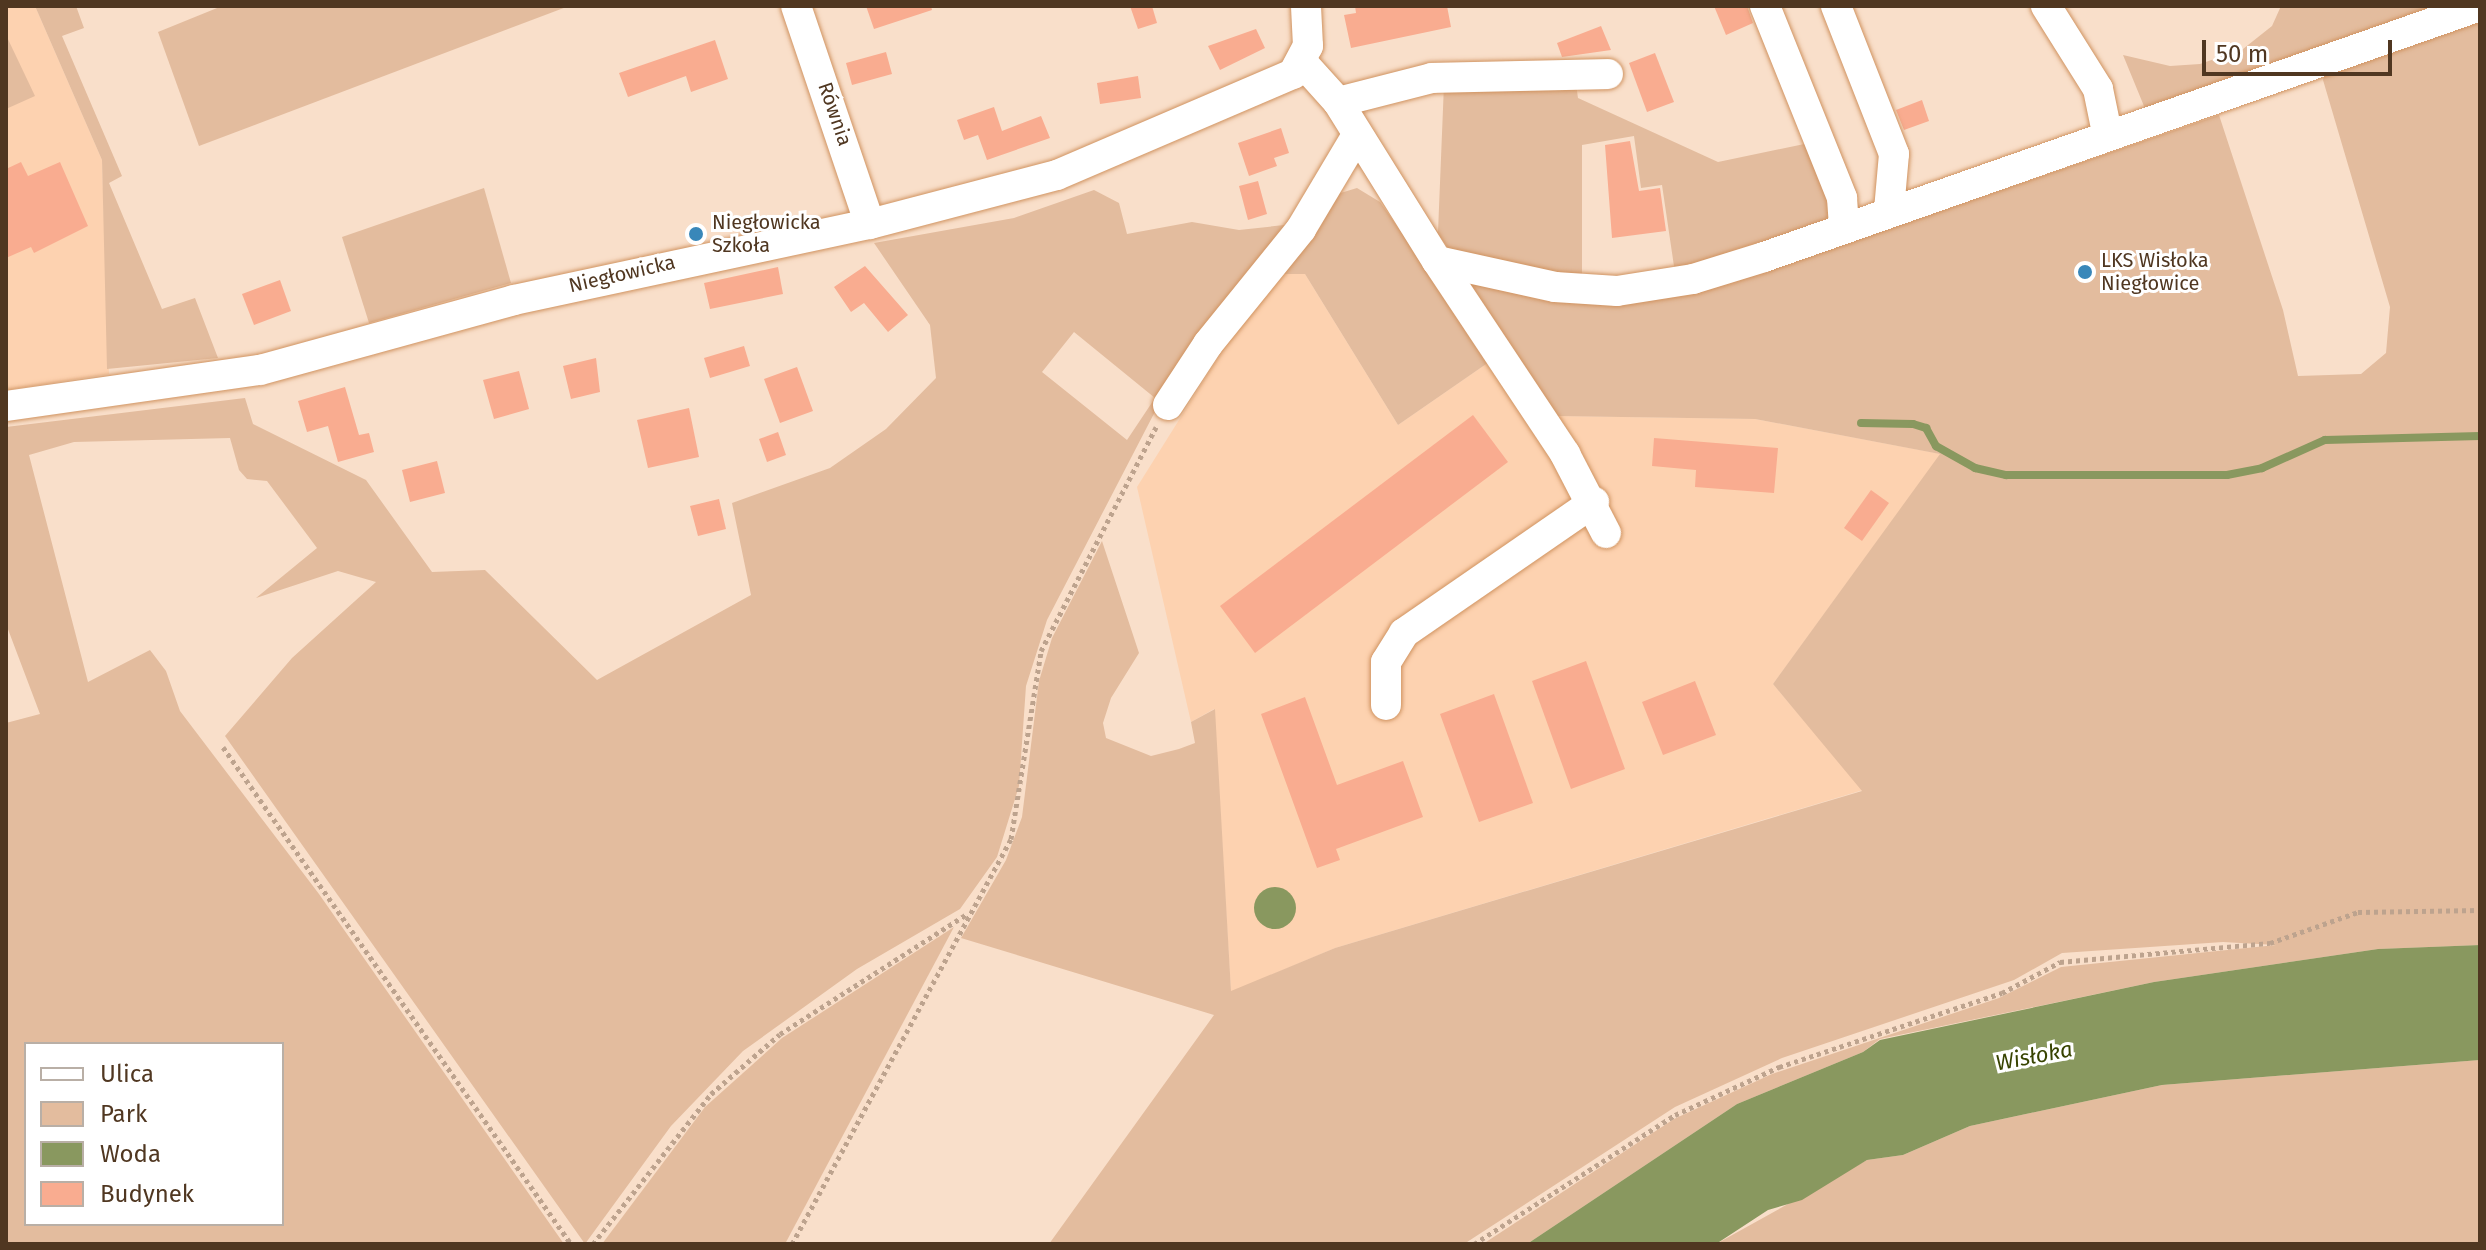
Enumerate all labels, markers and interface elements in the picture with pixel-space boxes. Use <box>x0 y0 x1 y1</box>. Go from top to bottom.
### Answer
scale bar <box>2206 24 2396 74</box>
text: 50 m <box>2216 40 2268 68</box>
street label: Równia <box>813 79 857 149</box>
place label: Niegłowicka Szkoła <box>712 210 821 257</box>
marker: Niegłowicka Szkoła <box>687 225 705 243</box>
place label: LKS Wisłoka Niegłowice <box>2101 248 2209 295</box>
street label: Niegłowicka <box>566 250 678 298</box>
marker: LKS Wisłoka Niegłowice <box>2076 263 2094 281</box>
water label: Wisłoka <box>1993 1036 2075 1076</box>
legend <box>24 1042 284 1226</box>
text: Ulica <box>100 1060 154 1088</box>
text: Park <box>100 1100 147 1128</box>
text: Woda <box>100 1140 161 1168</box>
text: Budynek <box>100 1180 194 1208</box>

